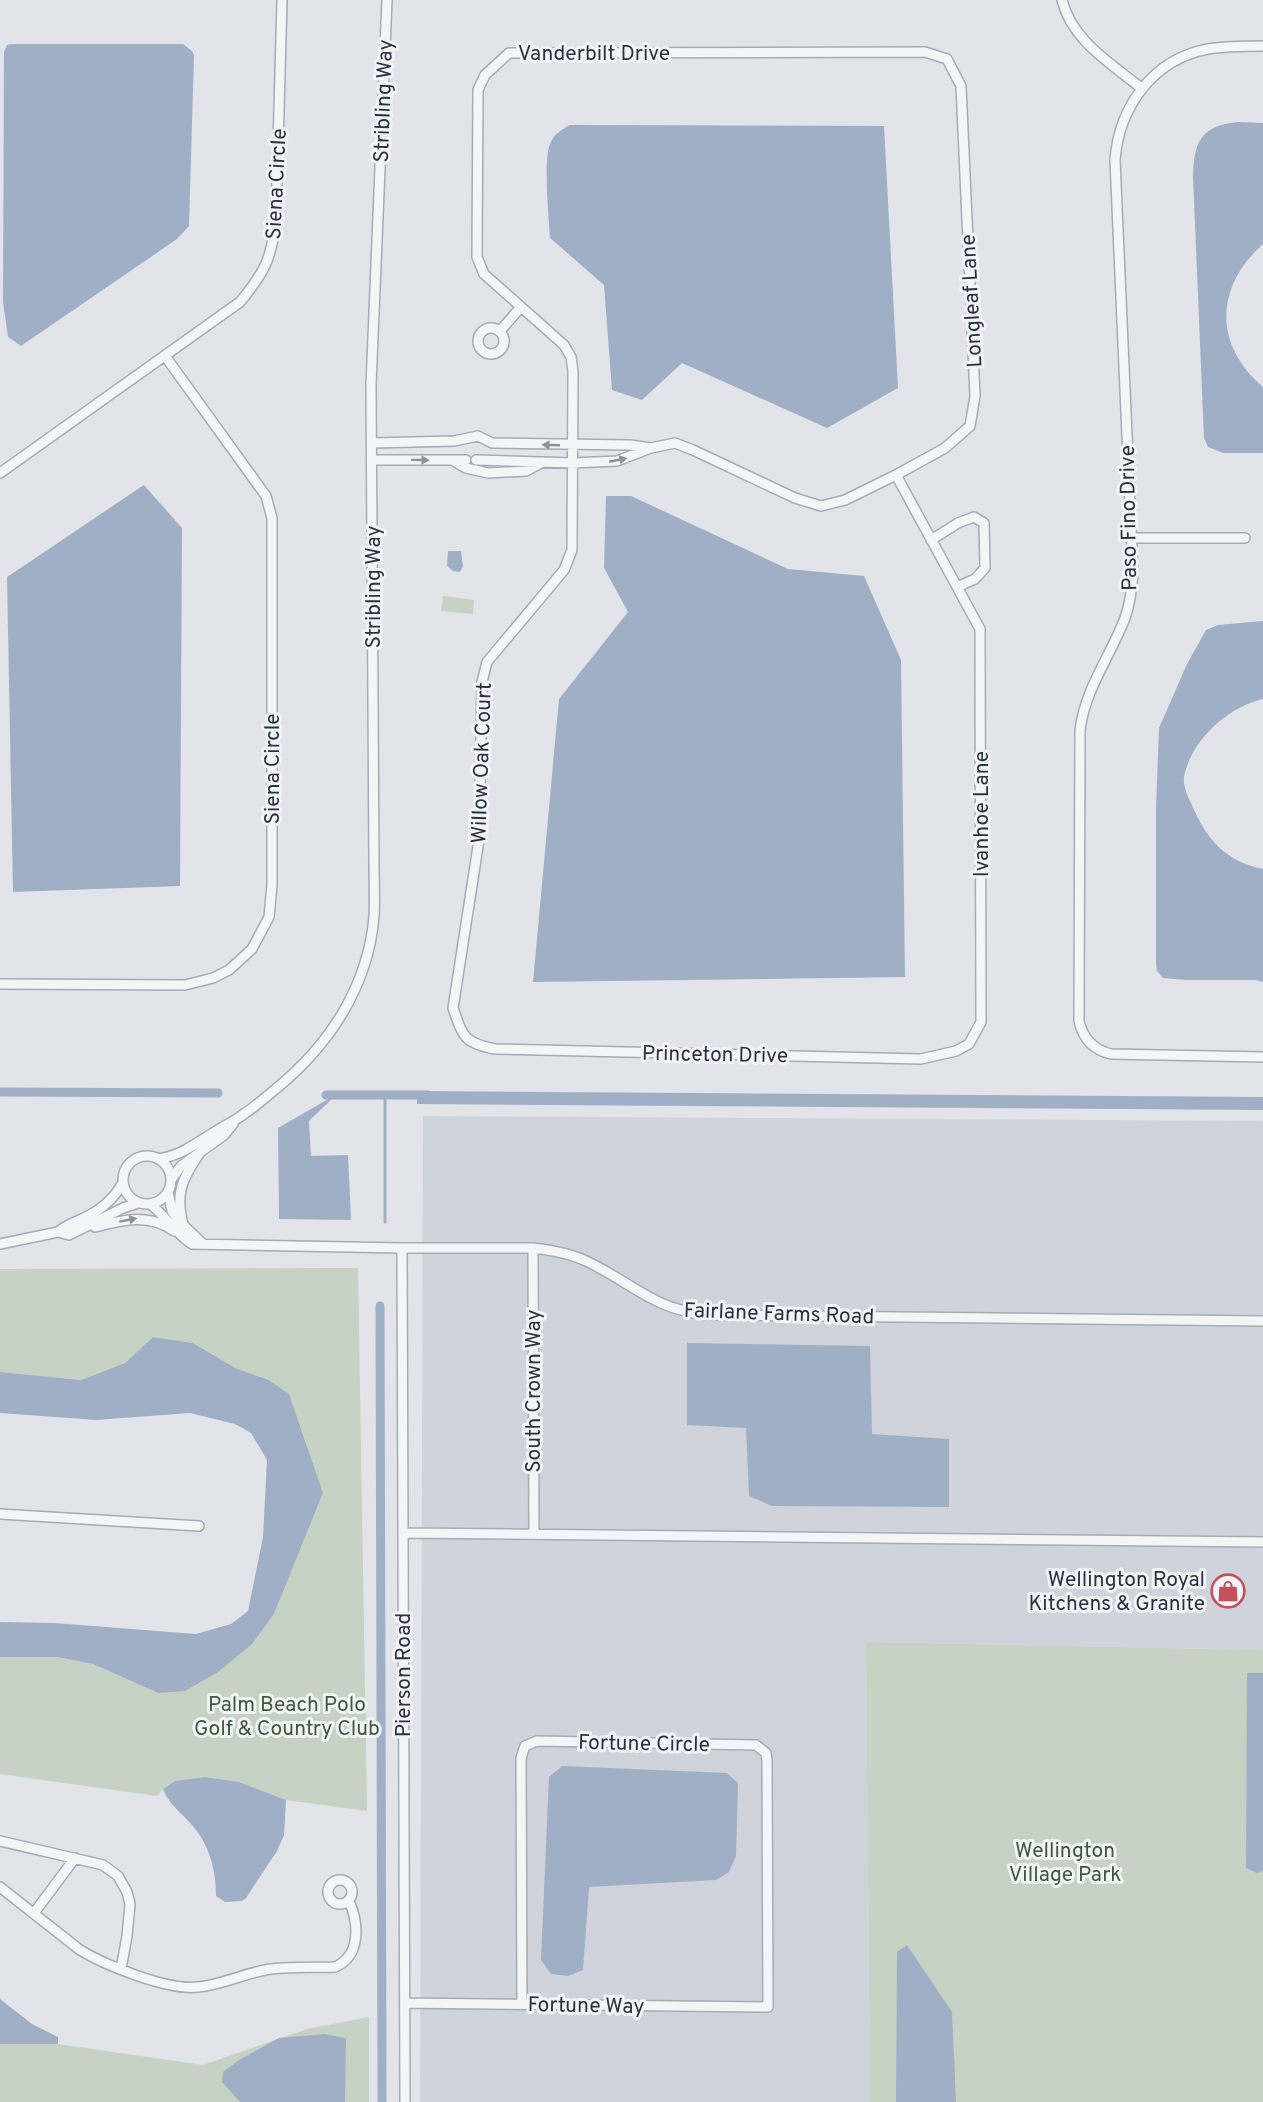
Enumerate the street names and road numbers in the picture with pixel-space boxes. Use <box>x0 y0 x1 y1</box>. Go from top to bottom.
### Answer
street label: Stribling Way <box>369 39 400 163</box>
street label: Vanderbilt Drive <box>518 41 670 68</box>
street label: Siena Circle <box>261 128 294 240</box>
street label: Longleaf Lane <box>956 234 989 368</box>
street label: Paso Fino Drive <box>1115 445 1144 591</box>
street label: Stribling Way <box>361 525 388 649</box>
street label: Willow Oak Court <box>466 682 499 844</box>
street label: Siena Circle <box>260 713 287 825</box>
street label: Ivanhoe Lane <box>969 751 996 877</box>
street label: Princeton Drive <box>642 1041 788 1070</box>
street label: Fairlane Farms Road <box>683 1298 875 1331</box>
street label: South Crown Way <box>521 1309 548 1473</box>
street label: Pierson Road <box>391 1613 418 1737</box>
street label: Fortune Circle <box>578 1730 710 1759</box>
street label: Fortune Way <box>527 1992 645 2021</box>

